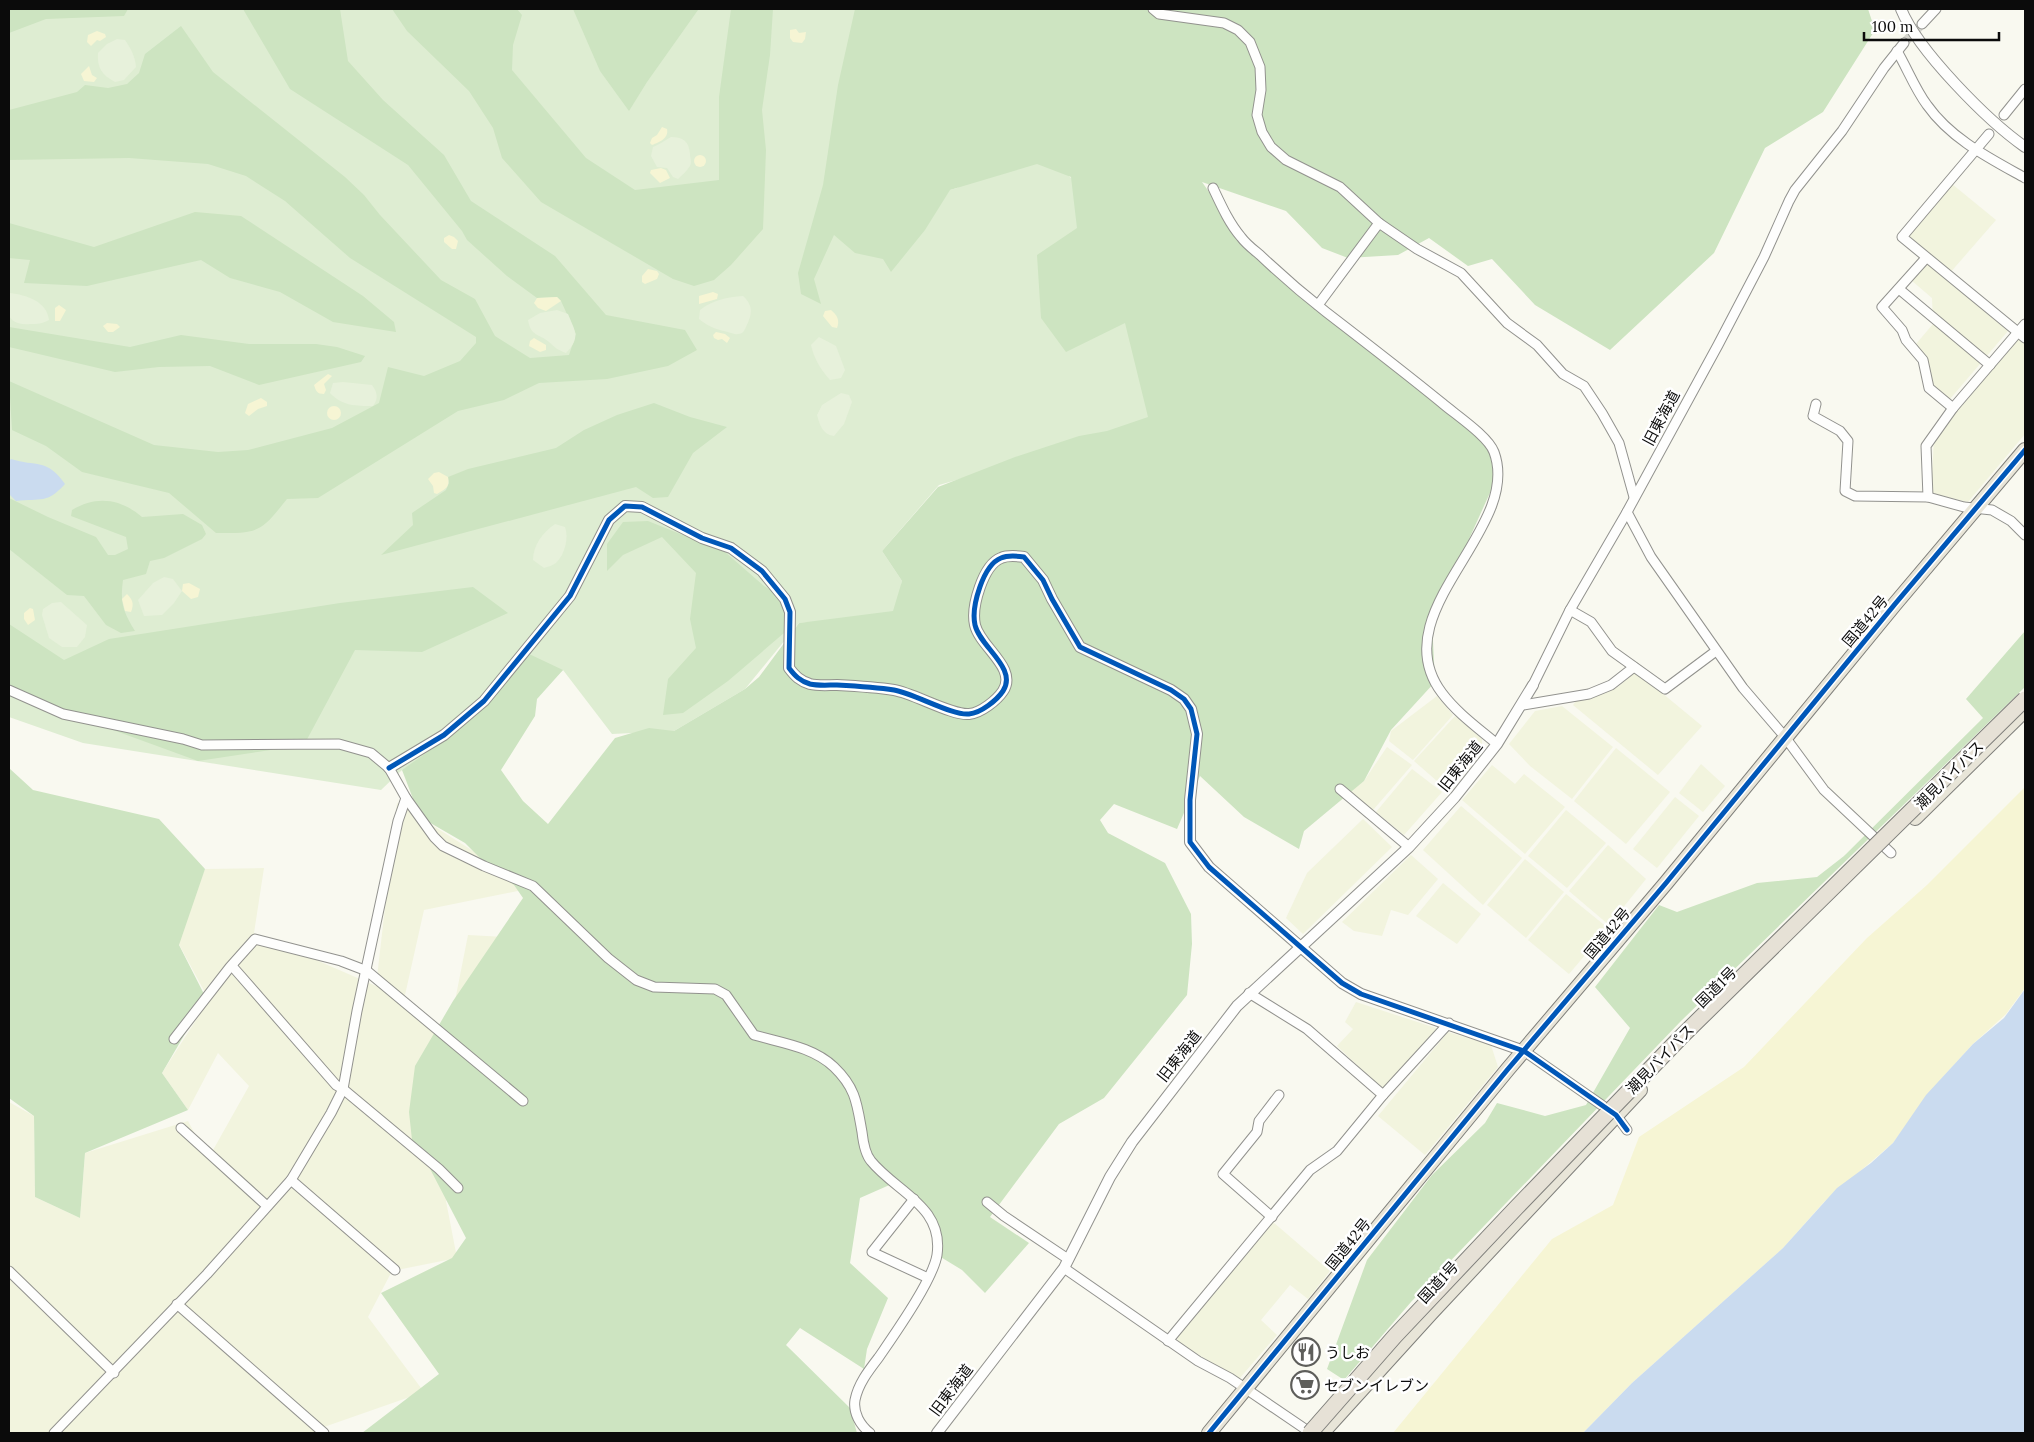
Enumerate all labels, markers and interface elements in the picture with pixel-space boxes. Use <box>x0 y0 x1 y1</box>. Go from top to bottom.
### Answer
scale bar <box>1864 10 1999 42</box>
text: 100 m <box>1872 17 1913 36</box>
street label: 旧東海道 <box>1639 387 1683 449</box>
street label: 国道42号 <box>1838 591 1892 651</box>
street label: 旧東海道 <box>1434 737 1486 795</box>
street label: 潮見バイパス <box>1911 737 1987 813</box>
street label: 国道42号 <box>1580 903 1634 963</box>
street label: 国道1号 <box>1691 962 1741 1012</box>
street label: 潮見バイパス <box>1622 1020 1698 1098</box>
street label: 旧東海道 <box>1153 1027 1205 1085</box>
street label: 国道42号 <box>1321 1214 1375 1274</box>
street label: 国道1号 <box>1414 1257 1462 1307</box>
restaurant icon: うしお <box>1291 1337 1321 1367</box>
place label: うしお <box>1325 1343 1370 1362</box>
street label: 旧東海道 <box>925 1360 977 1420</box>
supermarket icon: セブンイレブン <box>1290 1370 1320 1400</box>
place label: セブンイレブン <box>1324 1376 1429 1395</box>

